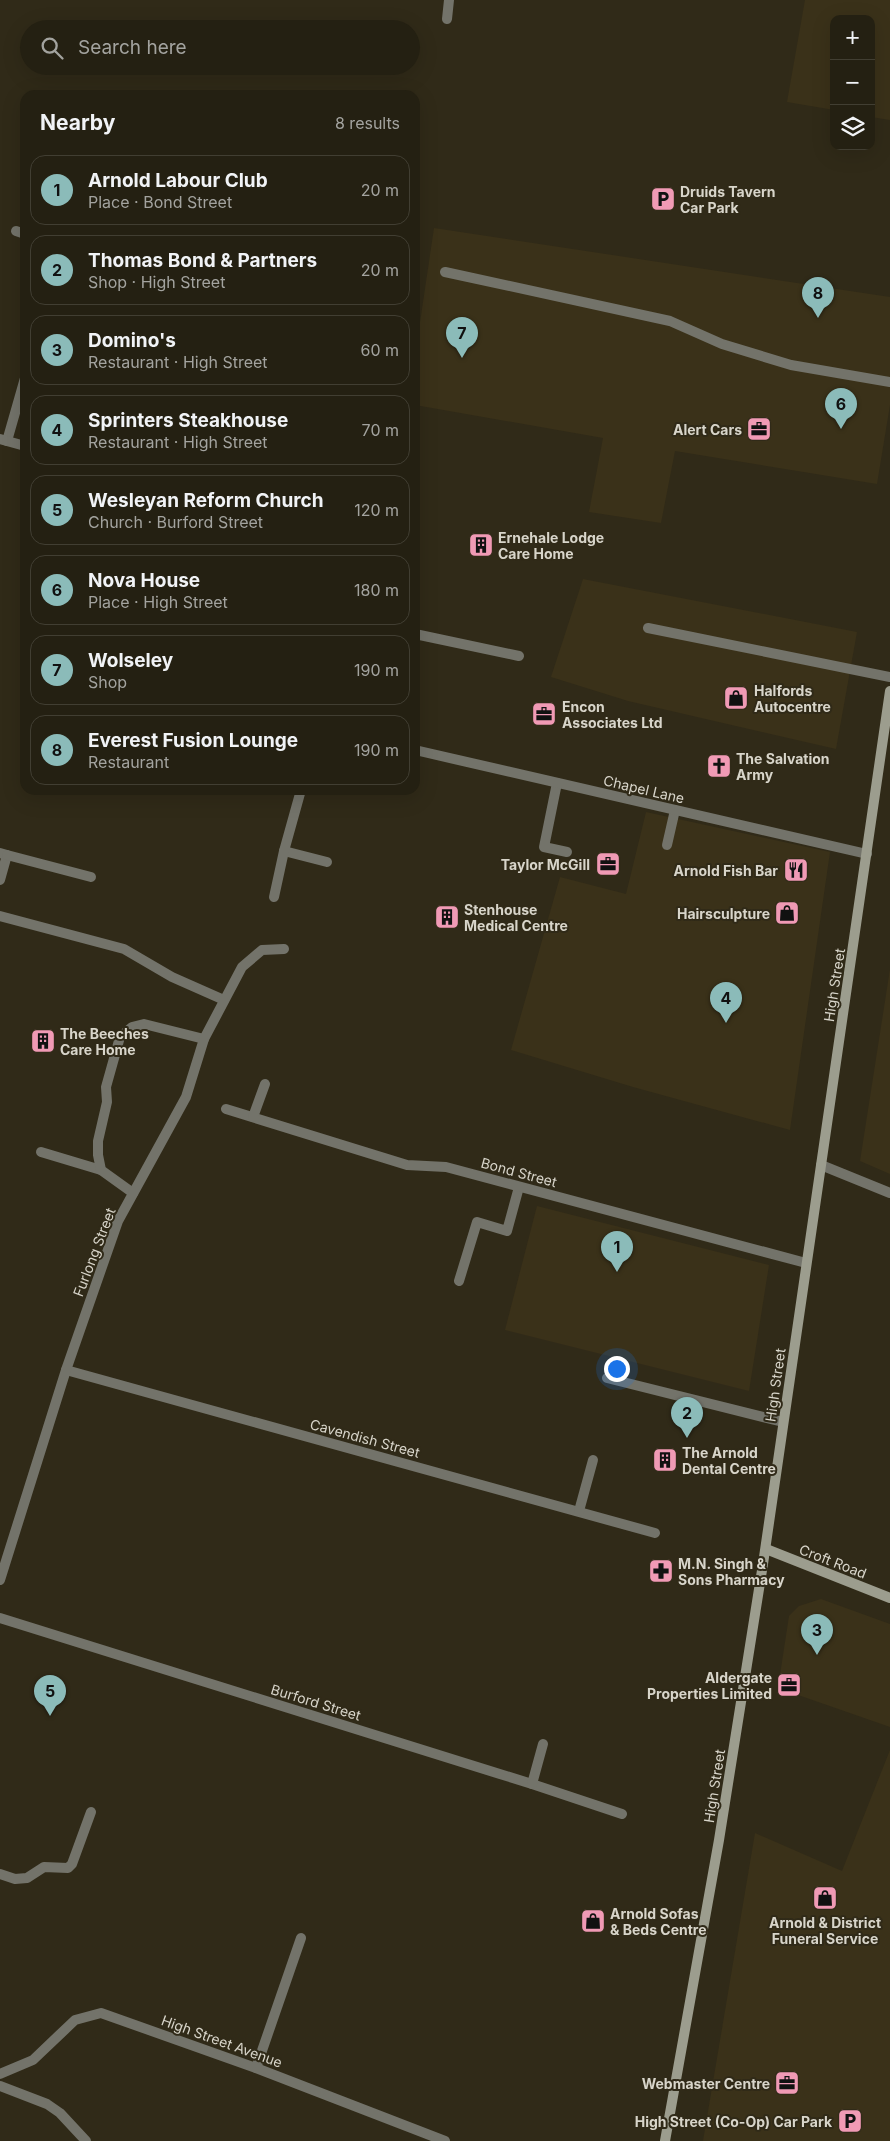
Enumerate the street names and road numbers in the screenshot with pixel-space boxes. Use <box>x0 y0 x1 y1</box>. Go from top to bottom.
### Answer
street label: Chapel Lane <box>602 771 686 807</box>
street label: High Street <box>820 947 848 1023</box>
street label: Bond Street <box>479 1154 559 1190</box>
street label: Furlong Street <box>69 1205 119 1299</box>
street label: High Street <box>761 1347 789 1423</box>
street label: Cavendish Street <box>308 1415 422 1461</box>
street label: Croft Road <box>797 1540 869 1582</box>
street label: Burford Street <box>269 1680 363 1724</box>
street label: High Street <box>700 1748 728 1824</box>
street label: High Street Avenue <box>159 2011 285 2071</box>

